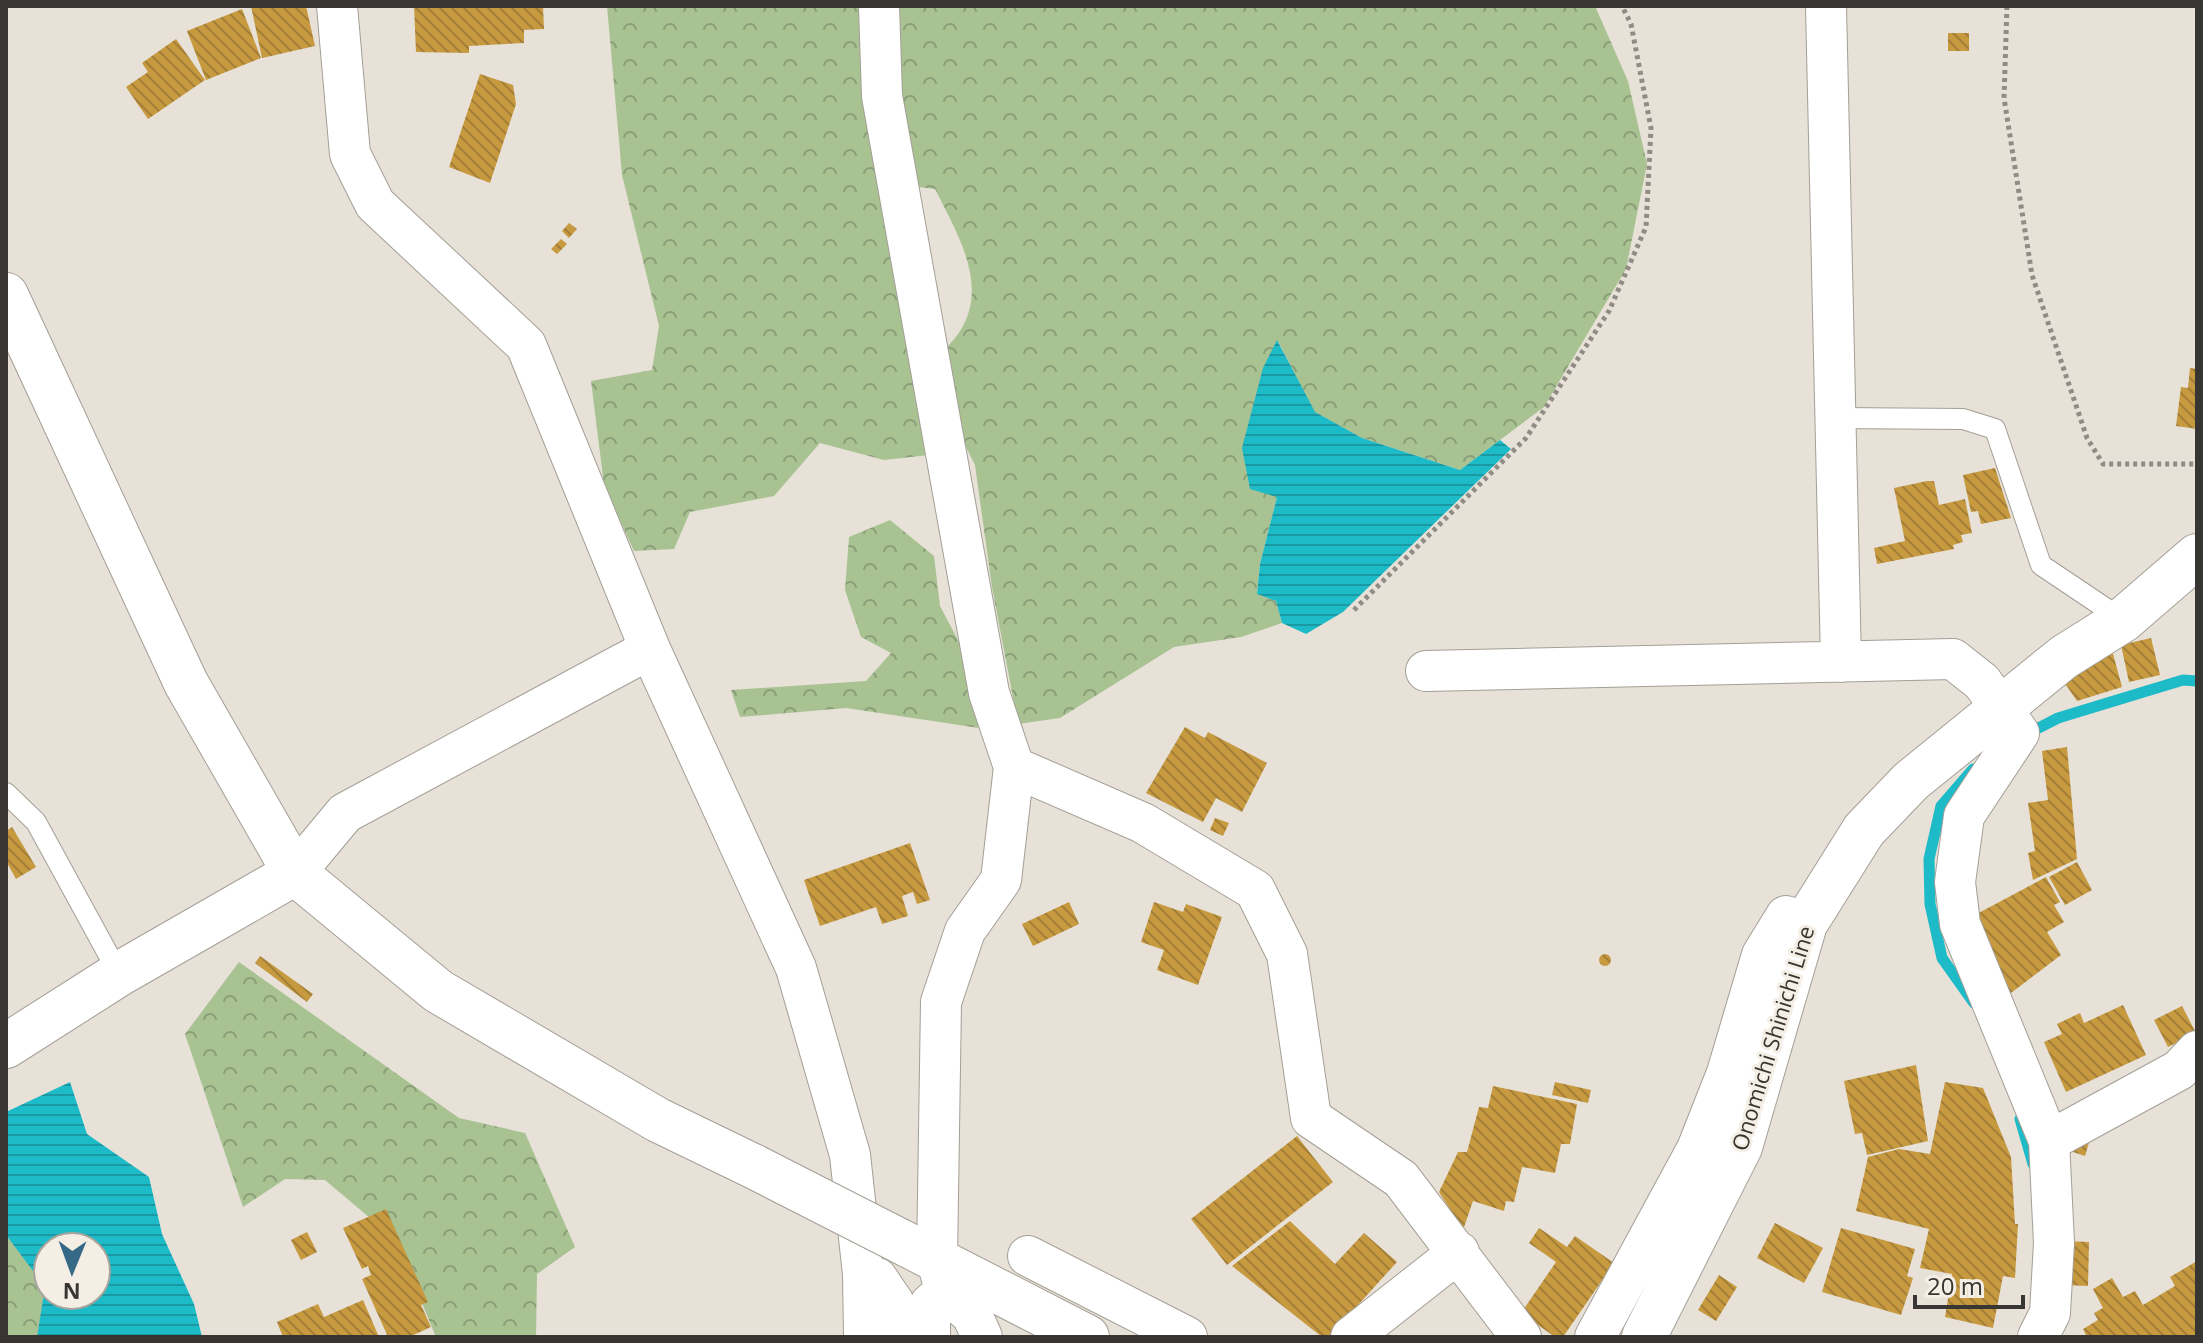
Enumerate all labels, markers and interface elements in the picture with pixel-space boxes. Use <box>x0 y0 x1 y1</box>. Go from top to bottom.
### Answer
street label: Onomichi Shinichi Line <box>1724 922 1820 1154</box>
north arrow <box>32 1231 112 1311</box>
scale bar <box>1915 1259 2023 1309</box>
text: 20 m <box>1927 1269 1983 1302</box>
text: N <box>62 1277 81 1307</box>

